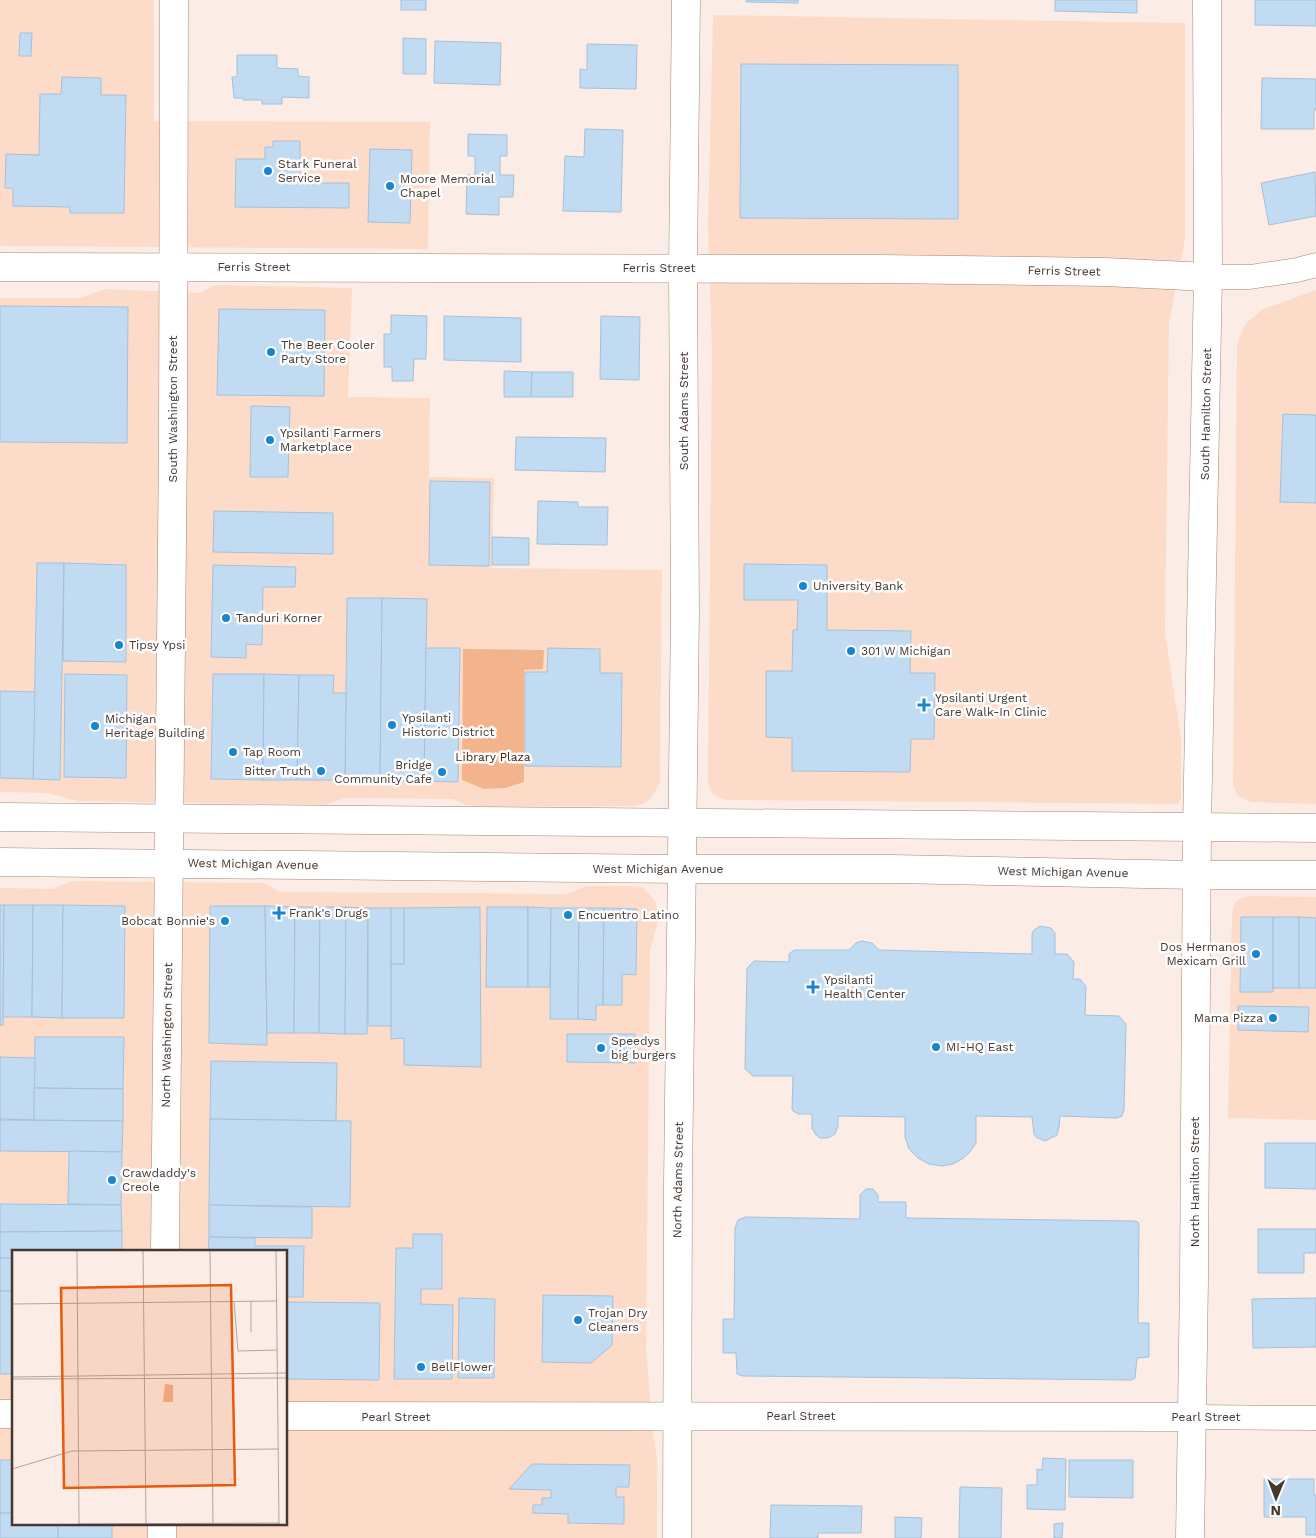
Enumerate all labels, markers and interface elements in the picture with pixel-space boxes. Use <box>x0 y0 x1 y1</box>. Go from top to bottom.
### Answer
place label: Stark Funeral Service <box>278 157 357 185</box>
marker: Stark Funeral Service <box>262 165 274 177</box>
place label: Moore Memorial Chapel <box>400 172 495 200</box>
marker: Moore Memorial Chapel <box>384 180 396 192</box>
street label: Ferris Street <box>217 260 291 274</box>
street label: Ferris Street <box>622 261 696 275</box>
street label: Ferris Street <box>1027 263 1101 279</box>
street label: South Washington Street <box>166 335 180 483</box>
place label: The Beer Cooler Party Store <box>281 338 375 366</box>
marker: The Beer Cooler Party Store <box>265 346 277 358</box>
street label: South Hamilton Street <box>1198 348 1214 480</box>
street label: South Adams Street <box>677 352 691 470</box>
place label: Ypsilanti Farmers Marketplace <box>280 426 381 454</box>
marker: Ypsilanti Farmers Marketplace <box>264 434 276 446</box>
place label: University Bank <box>813 579 903 593</box>
marker: University Bank <box>797 580 809 592</box>
place label: Tanduri Korner <box>236 611 322 625</box>
marker: Tanduri Korner <box>220 612 232 624</box>
place label: Tipsy Ypsi <box>129 638 185 652</box>
marker: Tipsy Ypsi <box>113 639 125 651</box>
place label: 301 W Michigan <box>861 644 951 658</box>
marker: 301 W Michigan <box>845 645 857 657</box>
place label: Ypsilanti Urgent Care Walk-In Clinic <box>935 691 1047 719</box>
marker: Ypsilanti Urgent Care Walk-In Clinic <box>917 698 931 712</box>
place label: Ypsilanti Historic District <box>402 711 494 739</box>
place label: Michigan Heritage Building <box>105 712 205 740</box>
marker: Ypsilanti Historic District <box>386 719 398 731</box>
marker: Michigan Heritage Building <box>89 720 101 732</box>
place label: Tap Room <box>243 745 301 759</box>
marker: Tap Room <box>227 746 239 758</box>
park label: Library Plaza <box>455 750 531 764</box>
place label: Bridge Community Cafe <box>334 758 432 786</box>
place label: Bitter Truth <box>244 764 311 778</box>
marker: Bitter Truth <box>315 765 327 777</box>
marker: Bridge Community Cafe <box>436 766 448 778</box>
street label: West Michigan Avenue <box>187 856 319 872</box>
street label: West Michigan Avenue <box>593 862 724 876</box>
street label: West Michigan Avenue <box>997 864 1129 880</box>
place label: Frank's Drugs <box>289 906 368 920</box>
marker: Frank's Drugs <box>273 907 285 919</box>
place label: Encuentro Latino <box>578 908 679 922</box>
marker: Encuentro Latino <box>562 909 574 921</box>
place label: Bobcat Bonnie's <box>121 914 215 928</box>
marker: Bobcat Bonnie's <box>219 915 231 927</box>
place label: Dos Hermanos Mexicam Grill <box>1160 940 1246 968</box>
marker: Dos Hermanos Mexicam Grill <box>1250 948 1262 960</box>
street label: North Washington Street <box>159 962 175 1108</box>
place label: Ypsilanti Health Center <box>824 973 906 1001</box>
marker: Ypsilanti Health Center <box>806 980 820 994</box>
place label: Mama Pizza <box>1194 1011 1263 1025</box>
marker: Mama Pizza <box>1267 1012 1279 1024</box>
place label: Speedys big burgers <box>611 1034 676 1062</box>
place label: MI-HQ East <box>946 1040 1014 1054</box>
marker: MI-HQ East <box>930 1041 942 1053</box>
marker: Speedys big burgers <box>595 1042 607 1054</box>
street label: North Hamilton Street <box>1188 1117 1202 1247</box>
street label: North Adams Street <box>670 1122 686 1238</box>
place label: Crawdaddy's Creole <box>122 1166 196 1194</box>
marker: Crawdaddy's Creole <box>106 1174 118 1186</box>
inset map <box>12 1250 288 1526</box>
place label: Trojan Dry Cleaners <box>588 1306 648 1334</box>
marker: Trojan Dry Cleaners <box>572 1314 584 1326</box>
place label: BellFlower <box>431 1360 493 1374</box>
marker: BellFlower <box>415 1361 427 1373</box>
street label: Pearl Street <box>766 1409 836 1423</box>
street label: Pearl Street <box>361 1410 431 1424</box>
street label: Pearl Street <box>1171 1410 1241 1424</box>
north arrow <box>1251 1473 1301 1523</box>
text: N <box>1270 1503 1281 1519</box>

